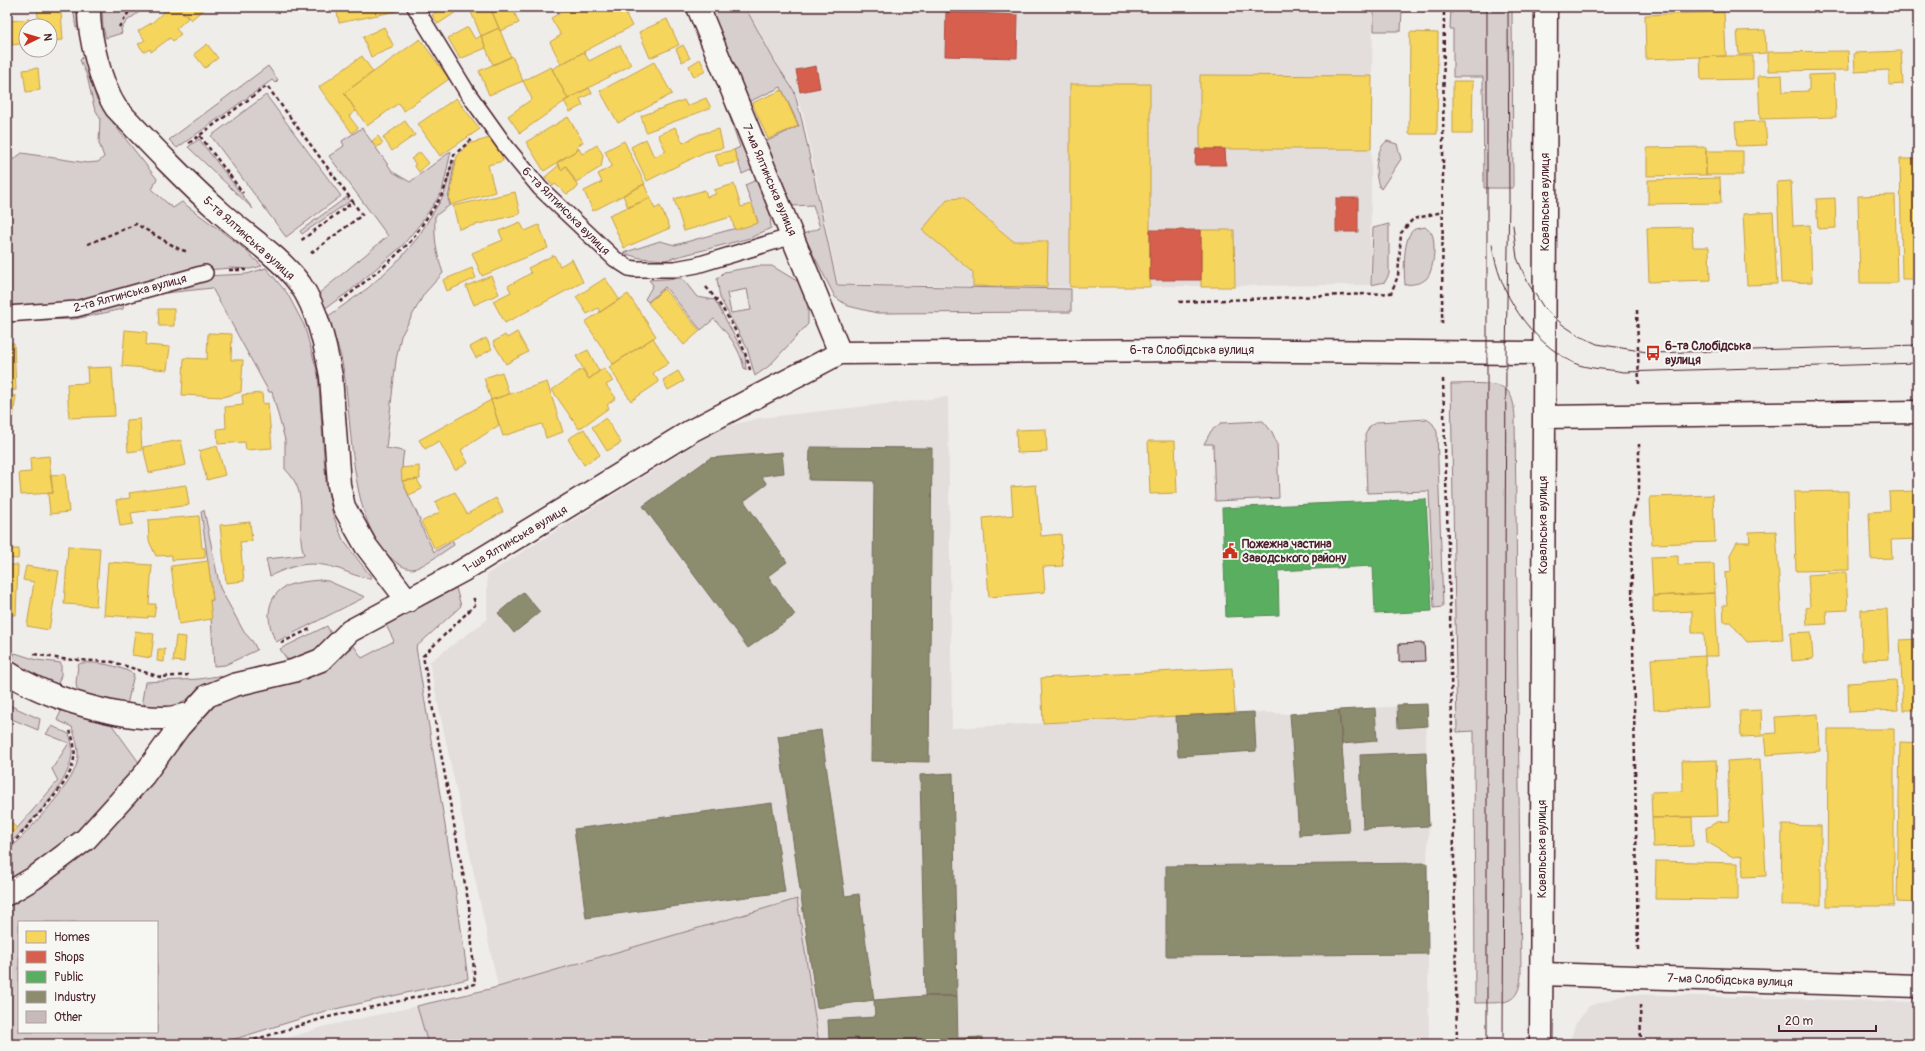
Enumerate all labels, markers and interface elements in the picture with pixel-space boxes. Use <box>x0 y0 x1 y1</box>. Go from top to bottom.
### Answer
north arrow <box>18 18 58 58</box>
text: N <box>41 33 54 42</box>
street label: 7-ма Ялтинська вулиця <box>739 122 800 239</box>
street label: Ковальська вулиця <box>1538 152 1553 251</box>
street label: 6-та Ялтинська вулиця <box>518 164 613 259</box>
street label: 5-та Ялтинська вулиця <box>200 193 298 284</box>
street label: 2-га Ялтинська вулиця <box>72 271 189 316</box>
place label: 6-та Слобідська вулиця <box>1665 339 1751 368</box>
street label: 6-та Слобідська вулиця <box>1130 343 1255 358</box>
bus stop icon: 6-та Слобідська вулиця <box>1644 344 1662 362</box>
street label: Ковальська вулиця <box>1536 475 1551 574</box>
street label: 1-ша Ялтинська вулиця <box>460 502 570 576</box>
place label: Пожежна частина Заводського району <box>1242 537 1347 566</box>
public building icon: Пожежна частина Заводського району <box>1221 542 1239 560</box>
street label: Ковальська вулиця <box>1535 799 1550 898</box>
legend <box>18 921 158 1033</box>
text: Homes <box>54 930 90 945</box>
text: Shops <box>54 950 85 965</box>
text: Public <box>54 970 84 985</box>
street label: 7-ма Слобідська вулиця <box>1667 971 1793 990</box>
text: Industry <box>54 990 96 1005</box>
scale bar <box>1779 1007 1876 1033</box>
text: Other <box>54 1010 83 1025</box>
text: 20 m <box>1785 1014 1814 1029</box>

